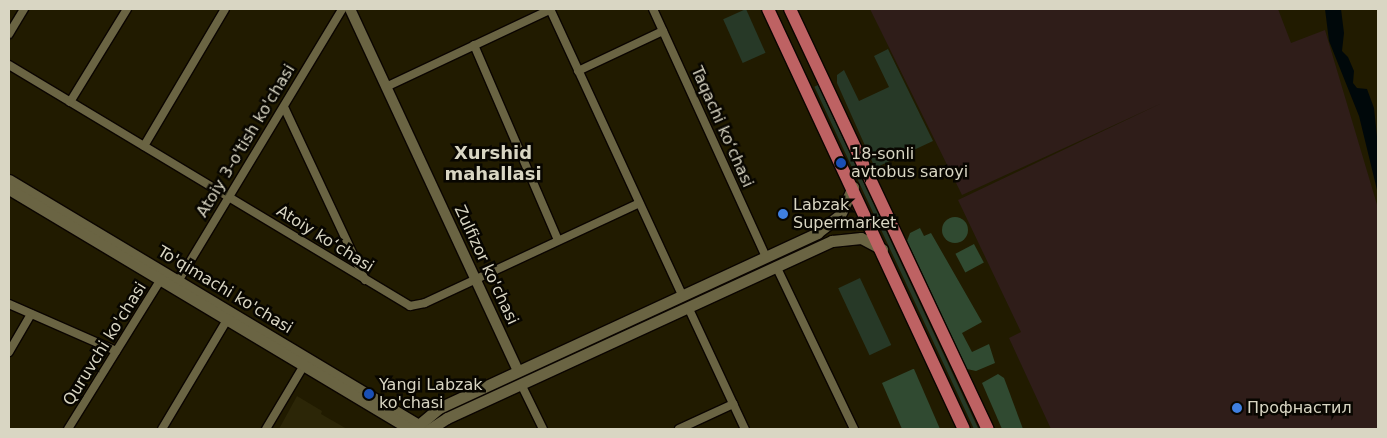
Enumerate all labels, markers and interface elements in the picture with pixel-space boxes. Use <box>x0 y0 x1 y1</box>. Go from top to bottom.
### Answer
street label: Atoiy 3-o'tish ko'chasi <box>193 61 299 221</box>
street label: Taqachi koʻchasi <box>687 64 757 190</box>
district label: Xurshid mahallasi <box>444 143 542 186</box>
place label: 18-sonli avtobus saroyi <box>851 144 968 182</box>
marker: 18-sonli avtobus saroyi <box>835 157 847 169</box>
place label: Labzak Supermarket <box>793 195 896 233</box>
street label: Atoiy koʻchasi <box>273 201 377 277</box>
street label: Zulfizor ko'chasi <box>450 202 522 328</box>
marker: Labzak Supermarket <box>777 208 789 220</box>
street label: To'qimachi ko'chasi <box>154 242 296 338</box>
street label: Quruvchi ko'chasi <box>59 279 151 409</box>
place label: Yangi Labzak ko'chasi <box>379 375 483 413</box>
marker: Yangi Labzak ko'chasi <box>363 388 375 400</box>
place label: Профнастил <box>1247 398 1352 418</box>
marker: Профнастил <box>1231 402 1243 414</box>

